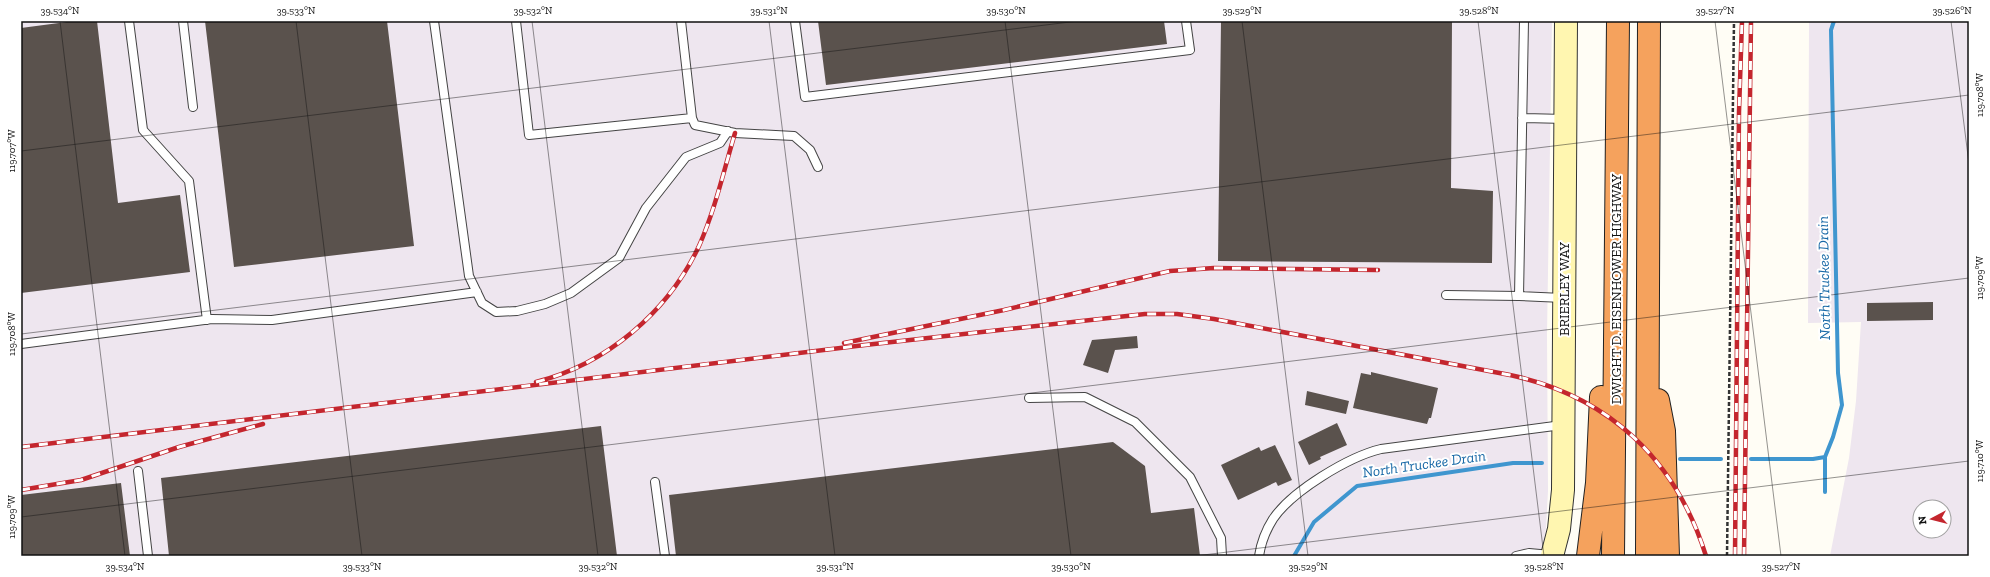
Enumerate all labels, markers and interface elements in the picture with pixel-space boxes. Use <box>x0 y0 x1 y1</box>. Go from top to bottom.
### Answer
text: 39.534°N <box>41 5 80 17</box>
text: 39.533°N <box>277 5 316 17</box>
text: 39.532°N <box>514 5 553 17</box>
text: 39.531°N <box>750 5 788 17</box>
text: 39.530°N <box>986 5 1026 17</box>
text: 39.529°N <box>1222 5 1262 17</box>
text: 39.528°N <box>1459 5 1499 17</box>
text: 39.527°N <box>1696 5 1735 17</box>
text: 39.526°N <box>1932 5 1972 17</box>
text: 119.708°W <box>1974 72 1986 117</box>
text: 119.707°W <box>6 129 18 173</box>
street label: DWIGHT D. EISENHOWER HIGHWAY <box>1608 173 1625 404</box>
water label: North Truckee Drain <box>1814 216 1834 340</box>
street label: BRIERLEY WAY <box>1556 242 1573 336</box>
text: 119.709°W <box>1974 255 1986 300</box>
text: 119.708°W <box>6 311 18 356</box>
text: 119.710°W <box>1974 439 1986 482</box>
water label: North Truckee Drain <box>1361 446 1487 482</box>
text: 119.709°W <box>6 494 18 539</box>
north arrow <box>1912 499 1952 539</box>
text: N <box>1916 515 1930 525</box>
text: 39.534°N <box>106 561 145 573</box>
text: 39.533°N <box>343 561 382 573</box>
text: 39.532°N <box>579 561 618 573</box>
text: 39.531°N <box>816 561 854 573</box>
text: 39.530°N <box>1051 561 1091 573</box>
text: 39.529°N <box>1288 561 1328 573</box>
text: 39.528°N <box>1524 561 1564 573</box>
text: 39.527°N <box>1762 561 1801 573</box>

